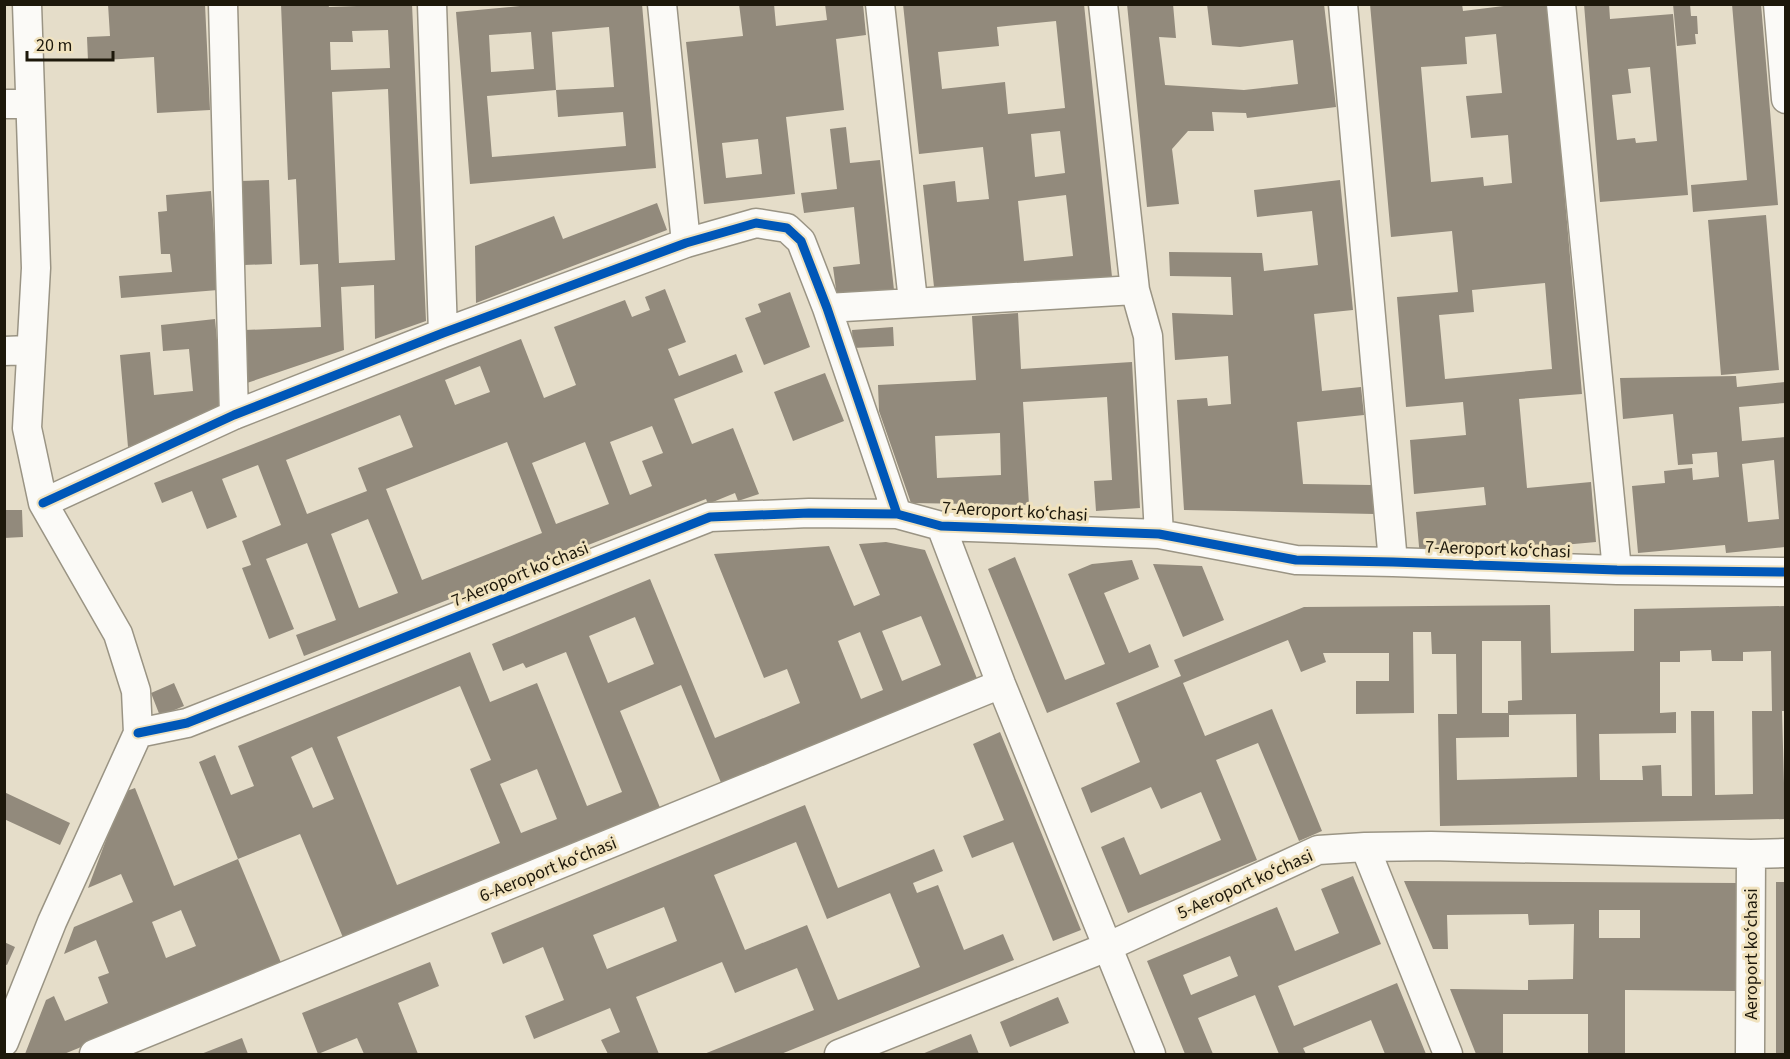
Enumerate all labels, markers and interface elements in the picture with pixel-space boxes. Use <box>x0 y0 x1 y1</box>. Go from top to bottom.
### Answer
scale bar <box>27 24 112 62</box>
text: 20 m <box>36 33 72 58</box>
street label: 7-Aeroport koʻchasi <box>941 495 1088 528</box>
street label: 7-Aeroport koʻchasi <box>1425 534 1571 565</box>
street label: 7-Aeroport koʻchasi <box>448 536 593 613</box>
street label: 6-Aeroport koʻchasi <box>476 831 621 908</box>
street label: 5-Aeroport koʻchasi <box>1173 843 1317 926</box>
street label: Aeroport koʻchasi <box>1739 888 1764 1020</box>

